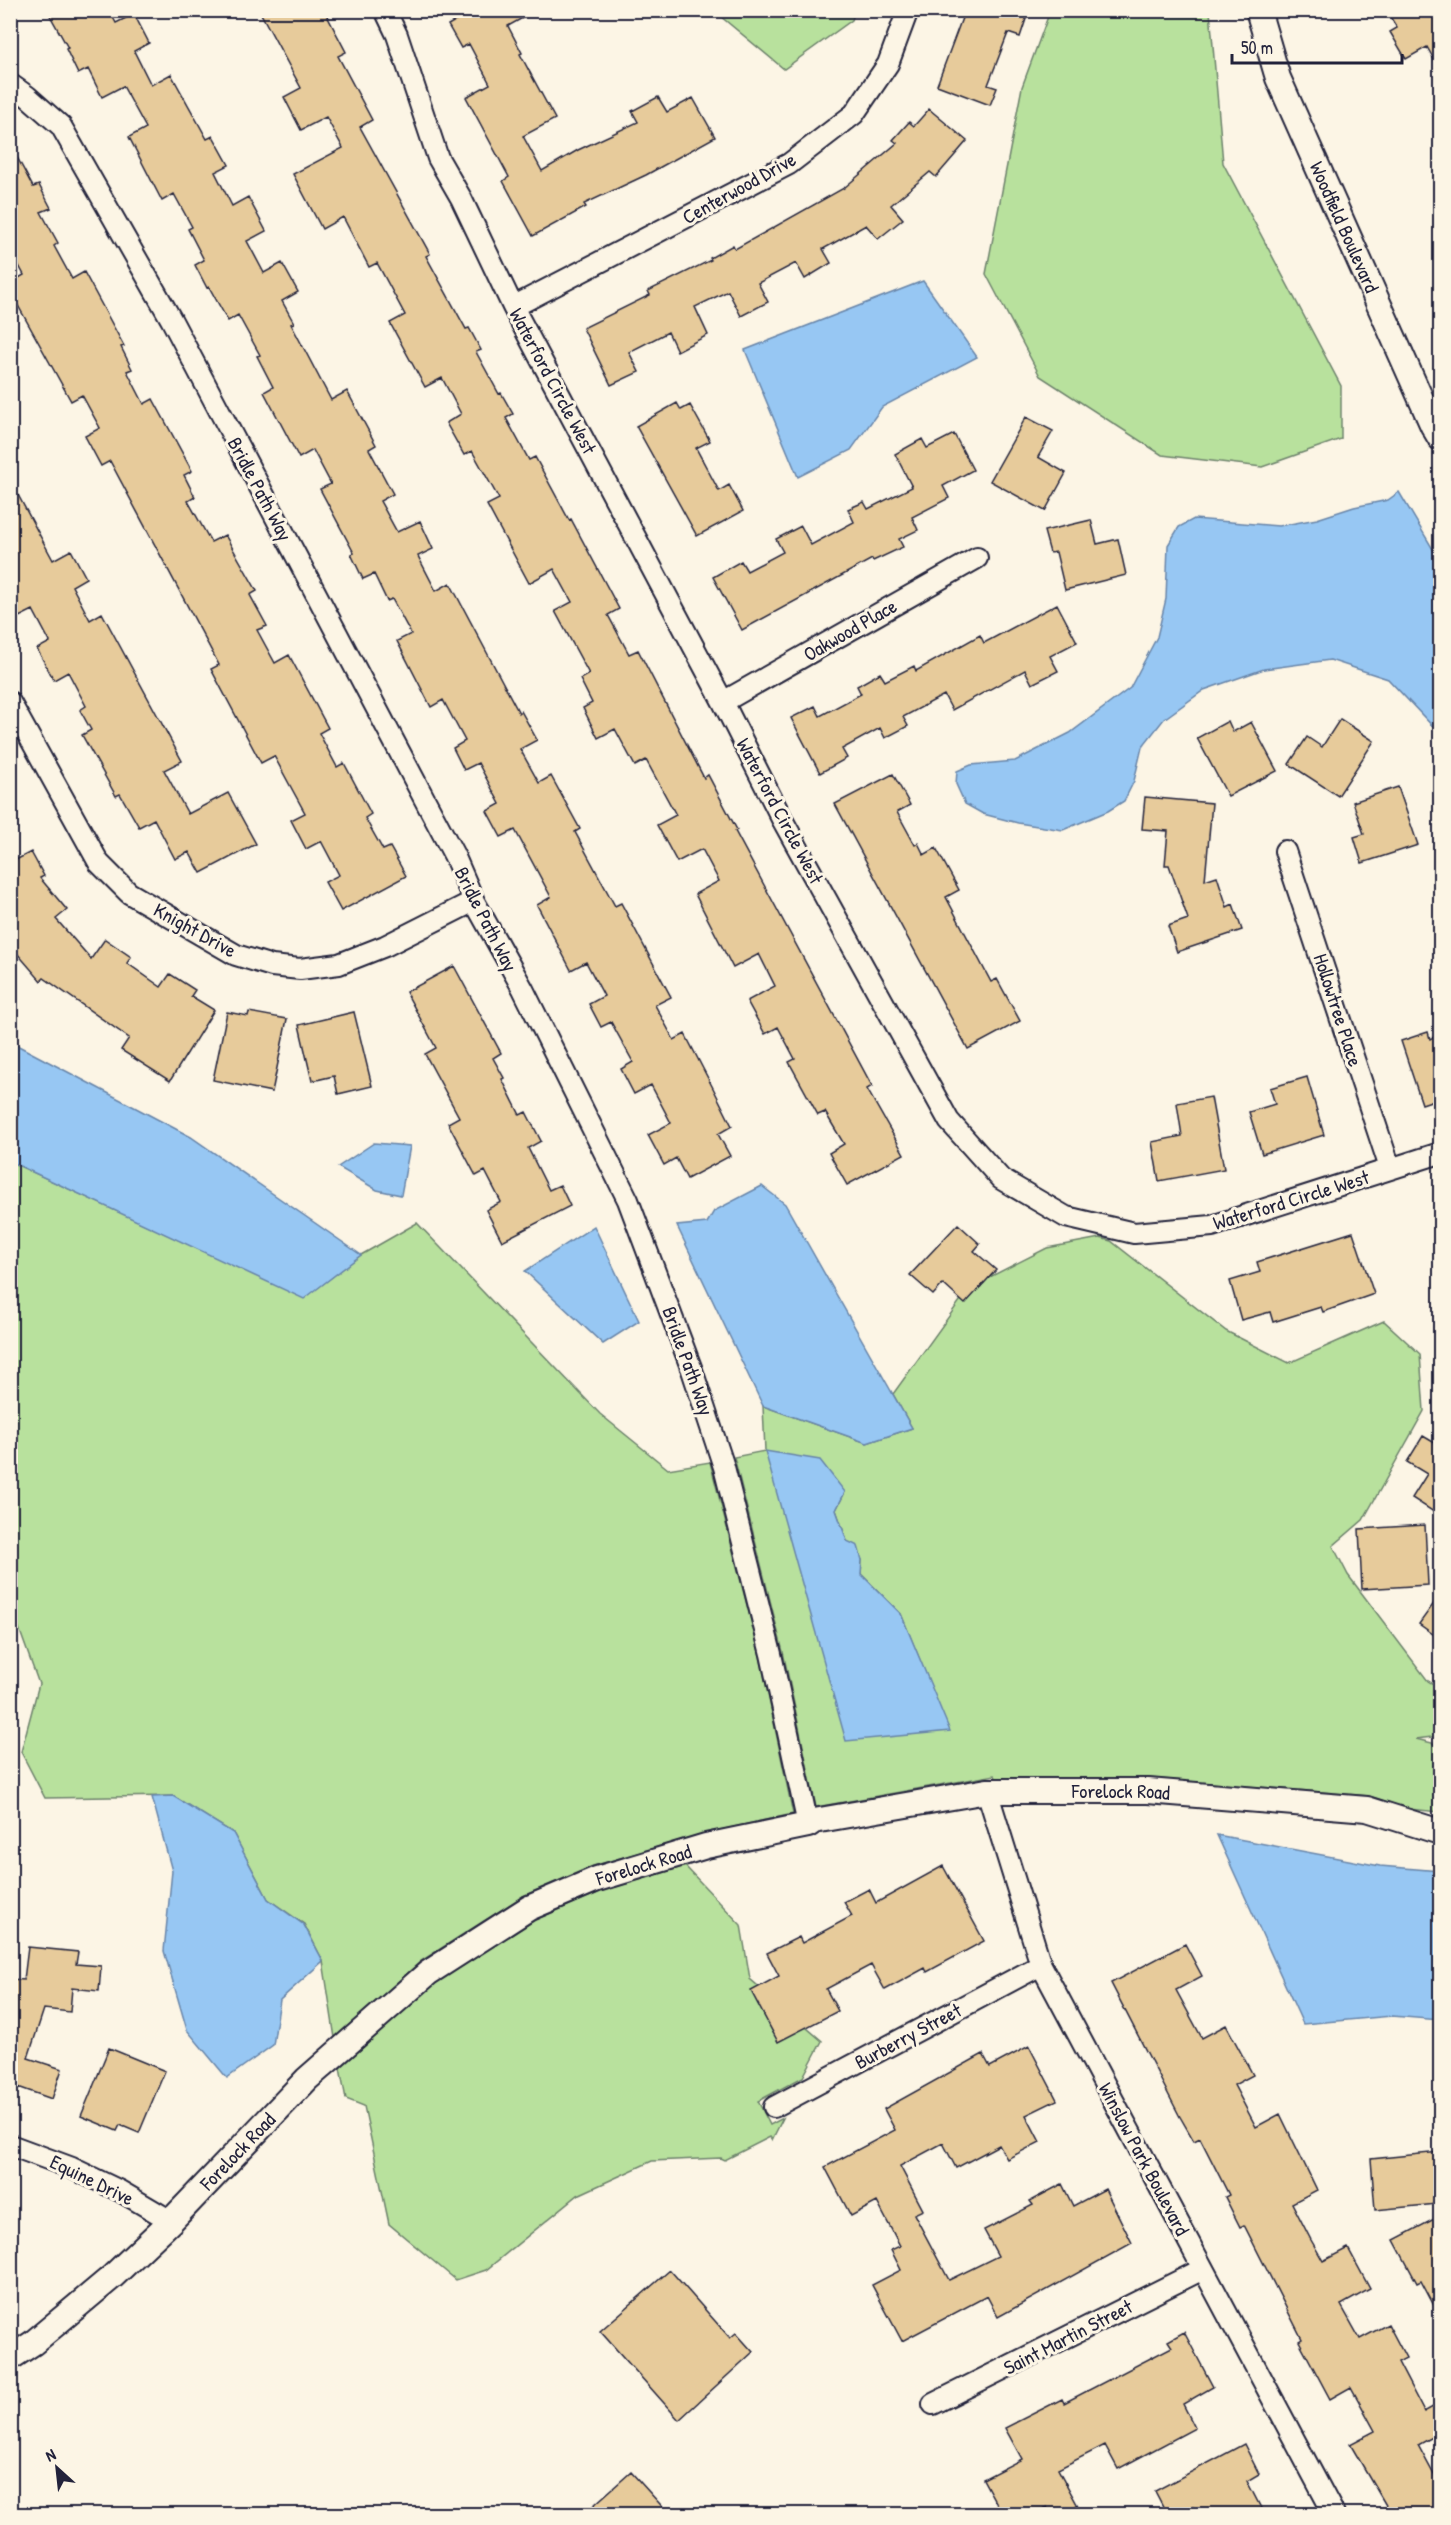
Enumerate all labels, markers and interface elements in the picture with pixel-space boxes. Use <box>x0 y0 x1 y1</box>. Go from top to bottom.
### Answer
scale bar <box>1232 27 1402 65</box>
text: 50 m <box>1241 35 1273 60</box>
street label: Centerwood Drive <box>677 145 800 230</box>
street label: Woodfield Boulevard <box>1304 157 1386 297</box>
street label: Waterford Circle West <box>504 303 604 459</box>
street label: Bridle Path Way <box>222 432 299 545</box>
street label: Oakwood Place <box>798 592 901 667</box>
street label: Waterford Circle West <box>731 733 831 889</box>
street label: Bridle Path Way <box>449 862 524 976</box>
street label: Knight Drive <box>149 896 241 963</box>
street label: Hollowtree Place <box>1308 950 1369 1070</box>
street label: Waterford Circle West <box>1210 1163 1373 1236</box>
street label: Bridle Path Way <box>656 1303 721 1419</box>
street label: Forelock Road <box>1071 1777 1171 1806</box>
street label: Forelock Road <box>592 1837 695 1892</box>
street label: Burberry Street <box>850 1996 967 2075</box>
street label: Winslow Park Boulevard <box>1093 2078 1196 2240</box>
street label: Forelock Road <box>193 2106 281 2197</box>
street label: Equine Drive <box>46 2148 139 2211</box>
street label: Saint Martin Street <box>999 2292 1138 2381</box>
north arrow <box>27 2438 87 2498</box>
text: N <box>41 2443 59 2466</box>

